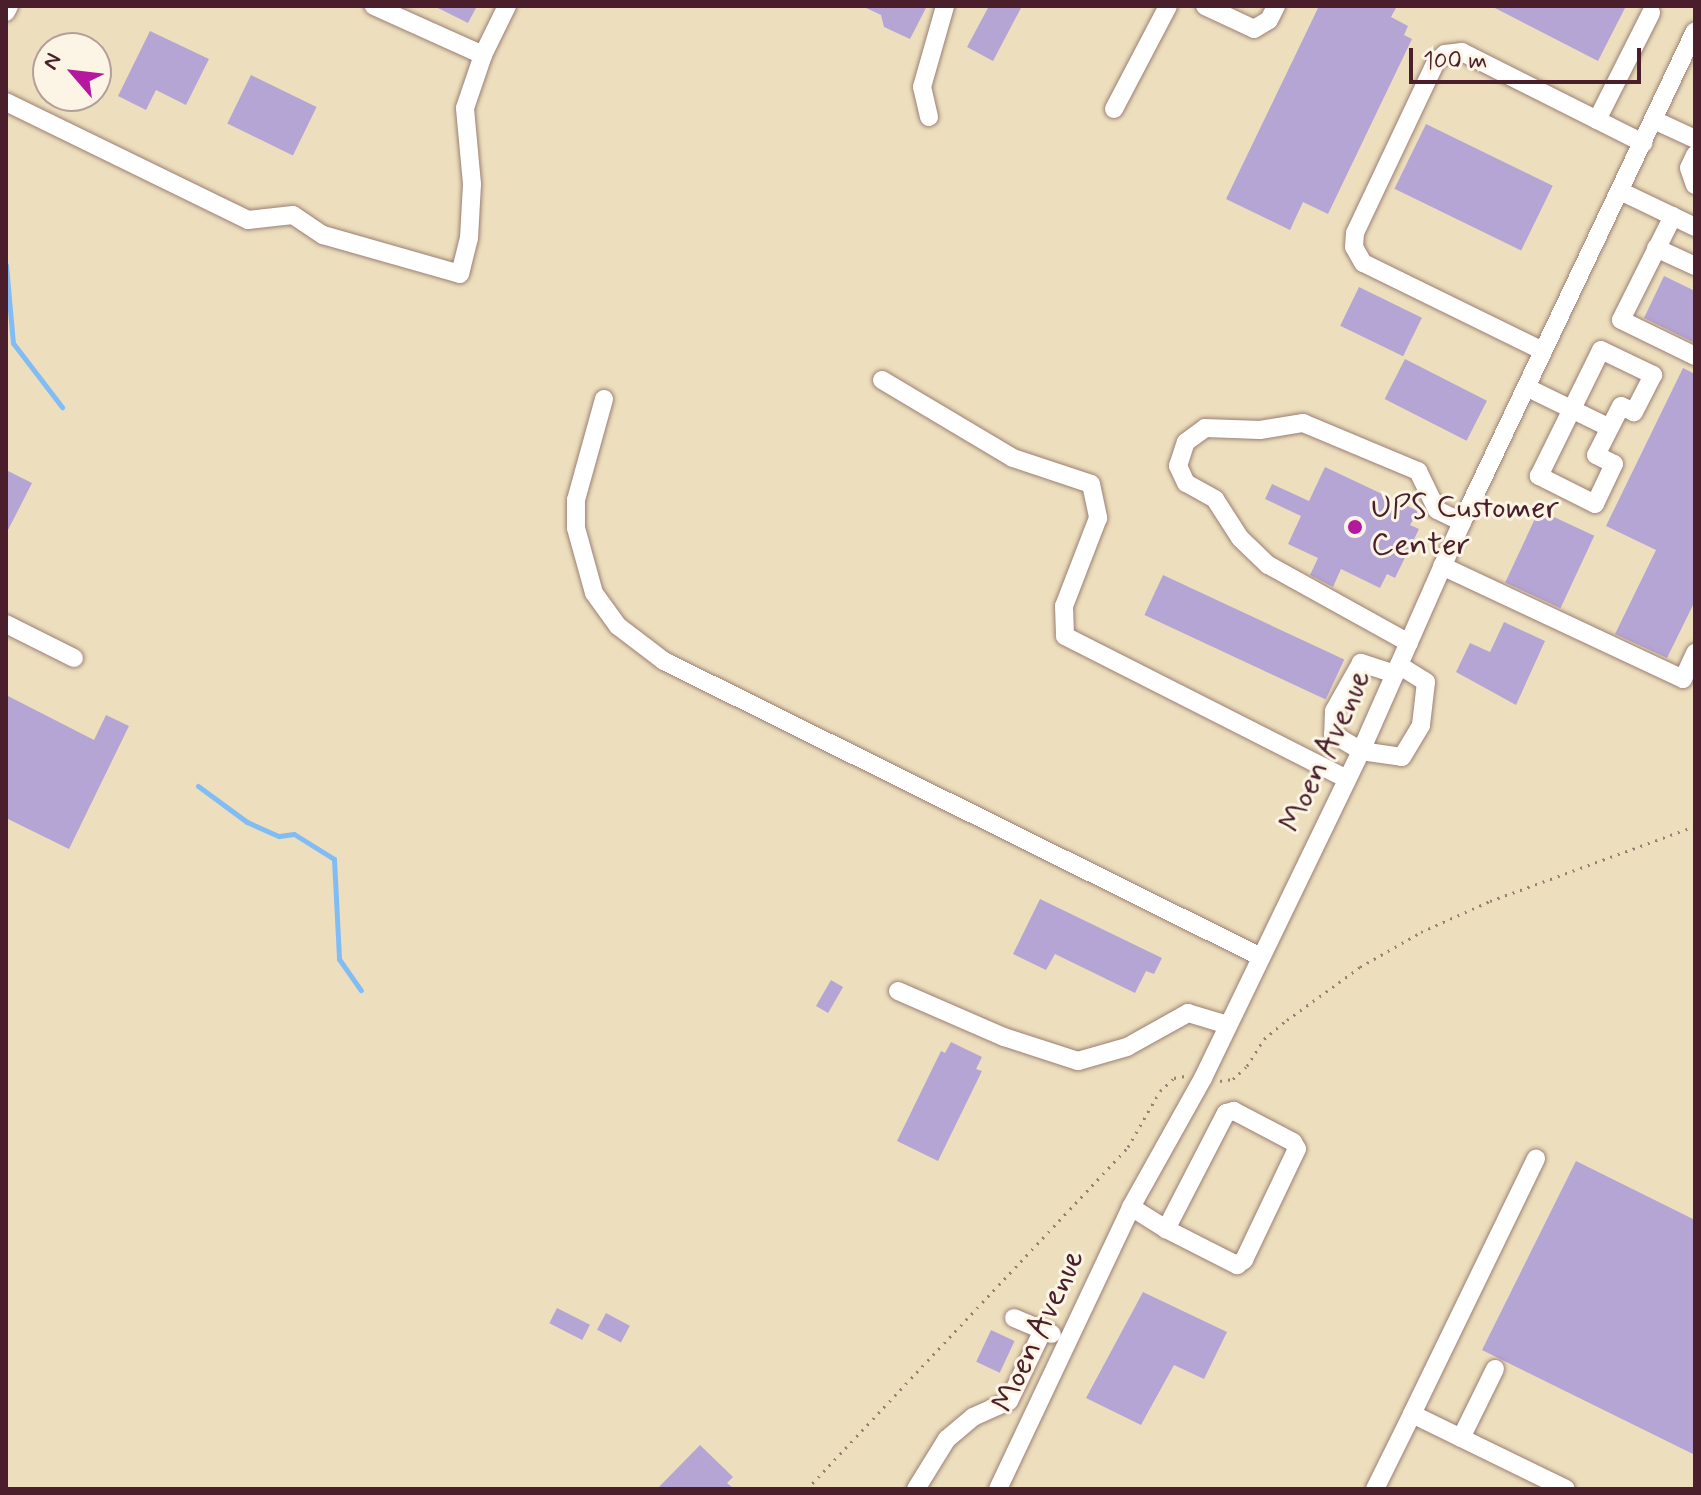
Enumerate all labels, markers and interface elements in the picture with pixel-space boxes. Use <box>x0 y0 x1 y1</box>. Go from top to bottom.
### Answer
north arrow <box>32 32 112 112</box>
scale bar <box>1413 32 1645 82</box>
text: 100 m <box>1423 46 1487 77</box>
text: N <box>37 49 68 75</box>
place label: UPS Customer Center <box>1371 490 1561 565</box>
marker: UPS Customer Center <box>1346 518 1364 536</box>
street label: Moen Avenue <box>1270 660 1382 842</box>
street label: Moen Avenue <box>983 1240 1095 1422</box>

